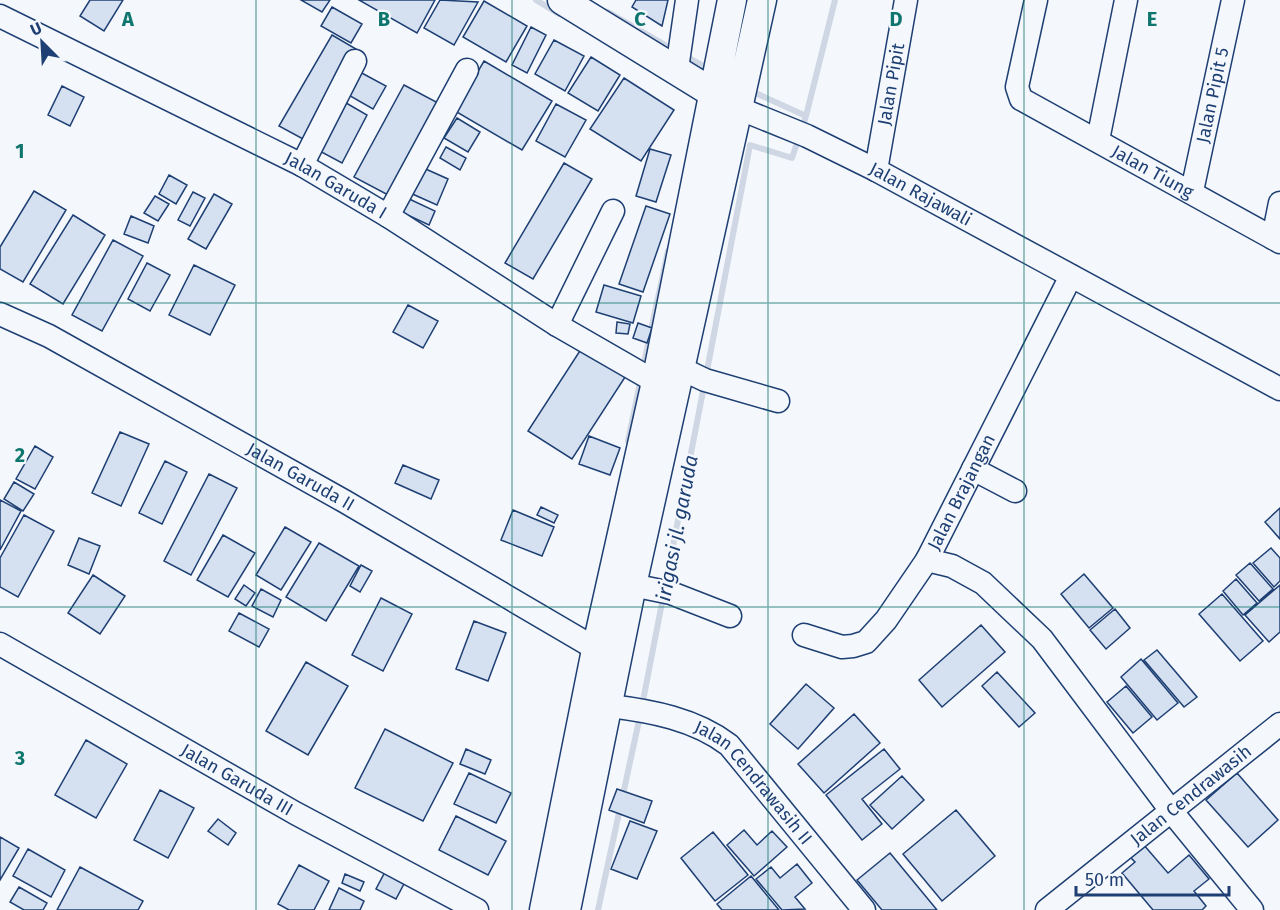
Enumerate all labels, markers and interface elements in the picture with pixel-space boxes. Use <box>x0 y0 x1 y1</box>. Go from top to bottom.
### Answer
text: A <box>121 7 135 31</box>
text: B <box>378 7 390 31</box>
text: C <box>634 7 646 31</box>
text: D <box>889 7 903 31</box>
text: E <box>1147 7 1157 31</box>
north arrow <box>12 12 72 72</box>
text: U <box>27 18 45 40</box>
street label: Jalan Pipit <box>873 41 909 127</box>
street label: Jalan Pipit 5 <box>1192 45 1234 145</box>
text: 1 <box>15 139 25 163</box>
street label: Jalan Tiung <box>1108 140 1198 203</box>
street label: Jalan Garuda I <box>281 147 391 224</box>
street label: Jalan Rajawali <box>866 157 976 231</box>
street label: Jalan Brajangan <box>923 430 1000 554</box>
street label: Jalan Garuda II <box>243 438 358 516</box>
text: 2 <box>15 443 25 467</box>
water label: irigasi jl. garuda <box>651 453 703 603</box>
street label: Jalan Cendrawasih II <box>691 716 817 849</box>
street label: Jalan Garuda III <box>177 739 297 820</box>
street label: Jalan Cendrawasih <box>1126 740 1256 850</box>
text: 3 <box>14 746 25 770</box>
scale bar <box>1076 859 1229 897</box>
text: 50 m <box>1085 869 1124 891</box>

